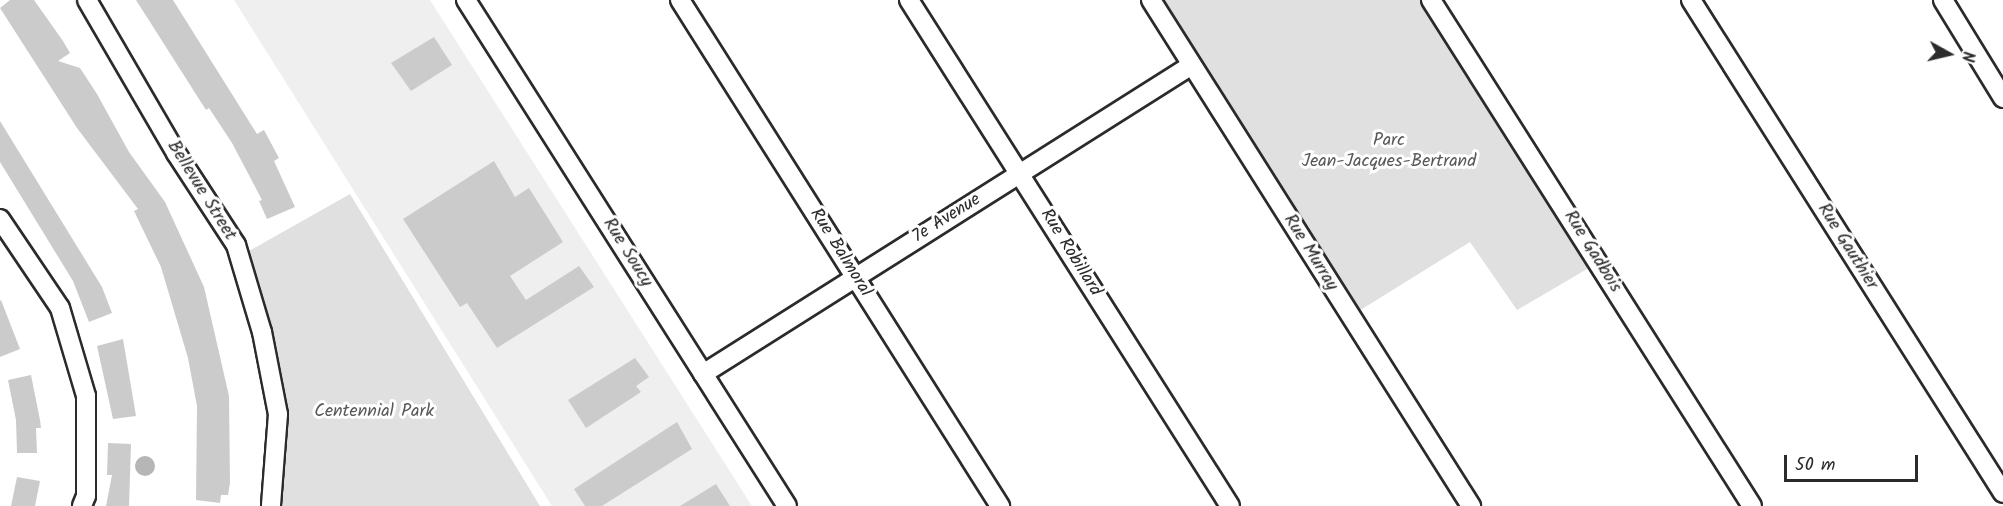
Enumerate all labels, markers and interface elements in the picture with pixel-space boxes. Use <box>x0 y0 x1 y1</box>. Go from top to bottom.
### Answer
north arrow <box>1919 24 1979 84</box>
text: N <box>1954 50 1980 63</box>
park label: Parc Jean-Jacques-Bertrand <box>1302 131 1476 174</box>
street label: Bellevue Street <box>162 137 240 245</box>
street label: 7e Avenue <box>909 190 985 248</box>
street label: Rue Gauthier <box>1812 200 1882 294</box>
street label: Rue Balmoral <box>804 205 876 301</box>
street label: Rue Robillard <box>1035 205 1105 301</box>
street label: Rue Gadbois <box>1558 207 1626 297</box>
street label: Rue Murray <box>1278 211 1342 295</box>
street label: Rue Soucy <box>597 214 657 292</box>
park label: Centennial Park <box>314 401 434 423</box>
scale bar <box>1787 443 1920 481</box>
text: 50 m <box>1795 451 1835 480</box>

